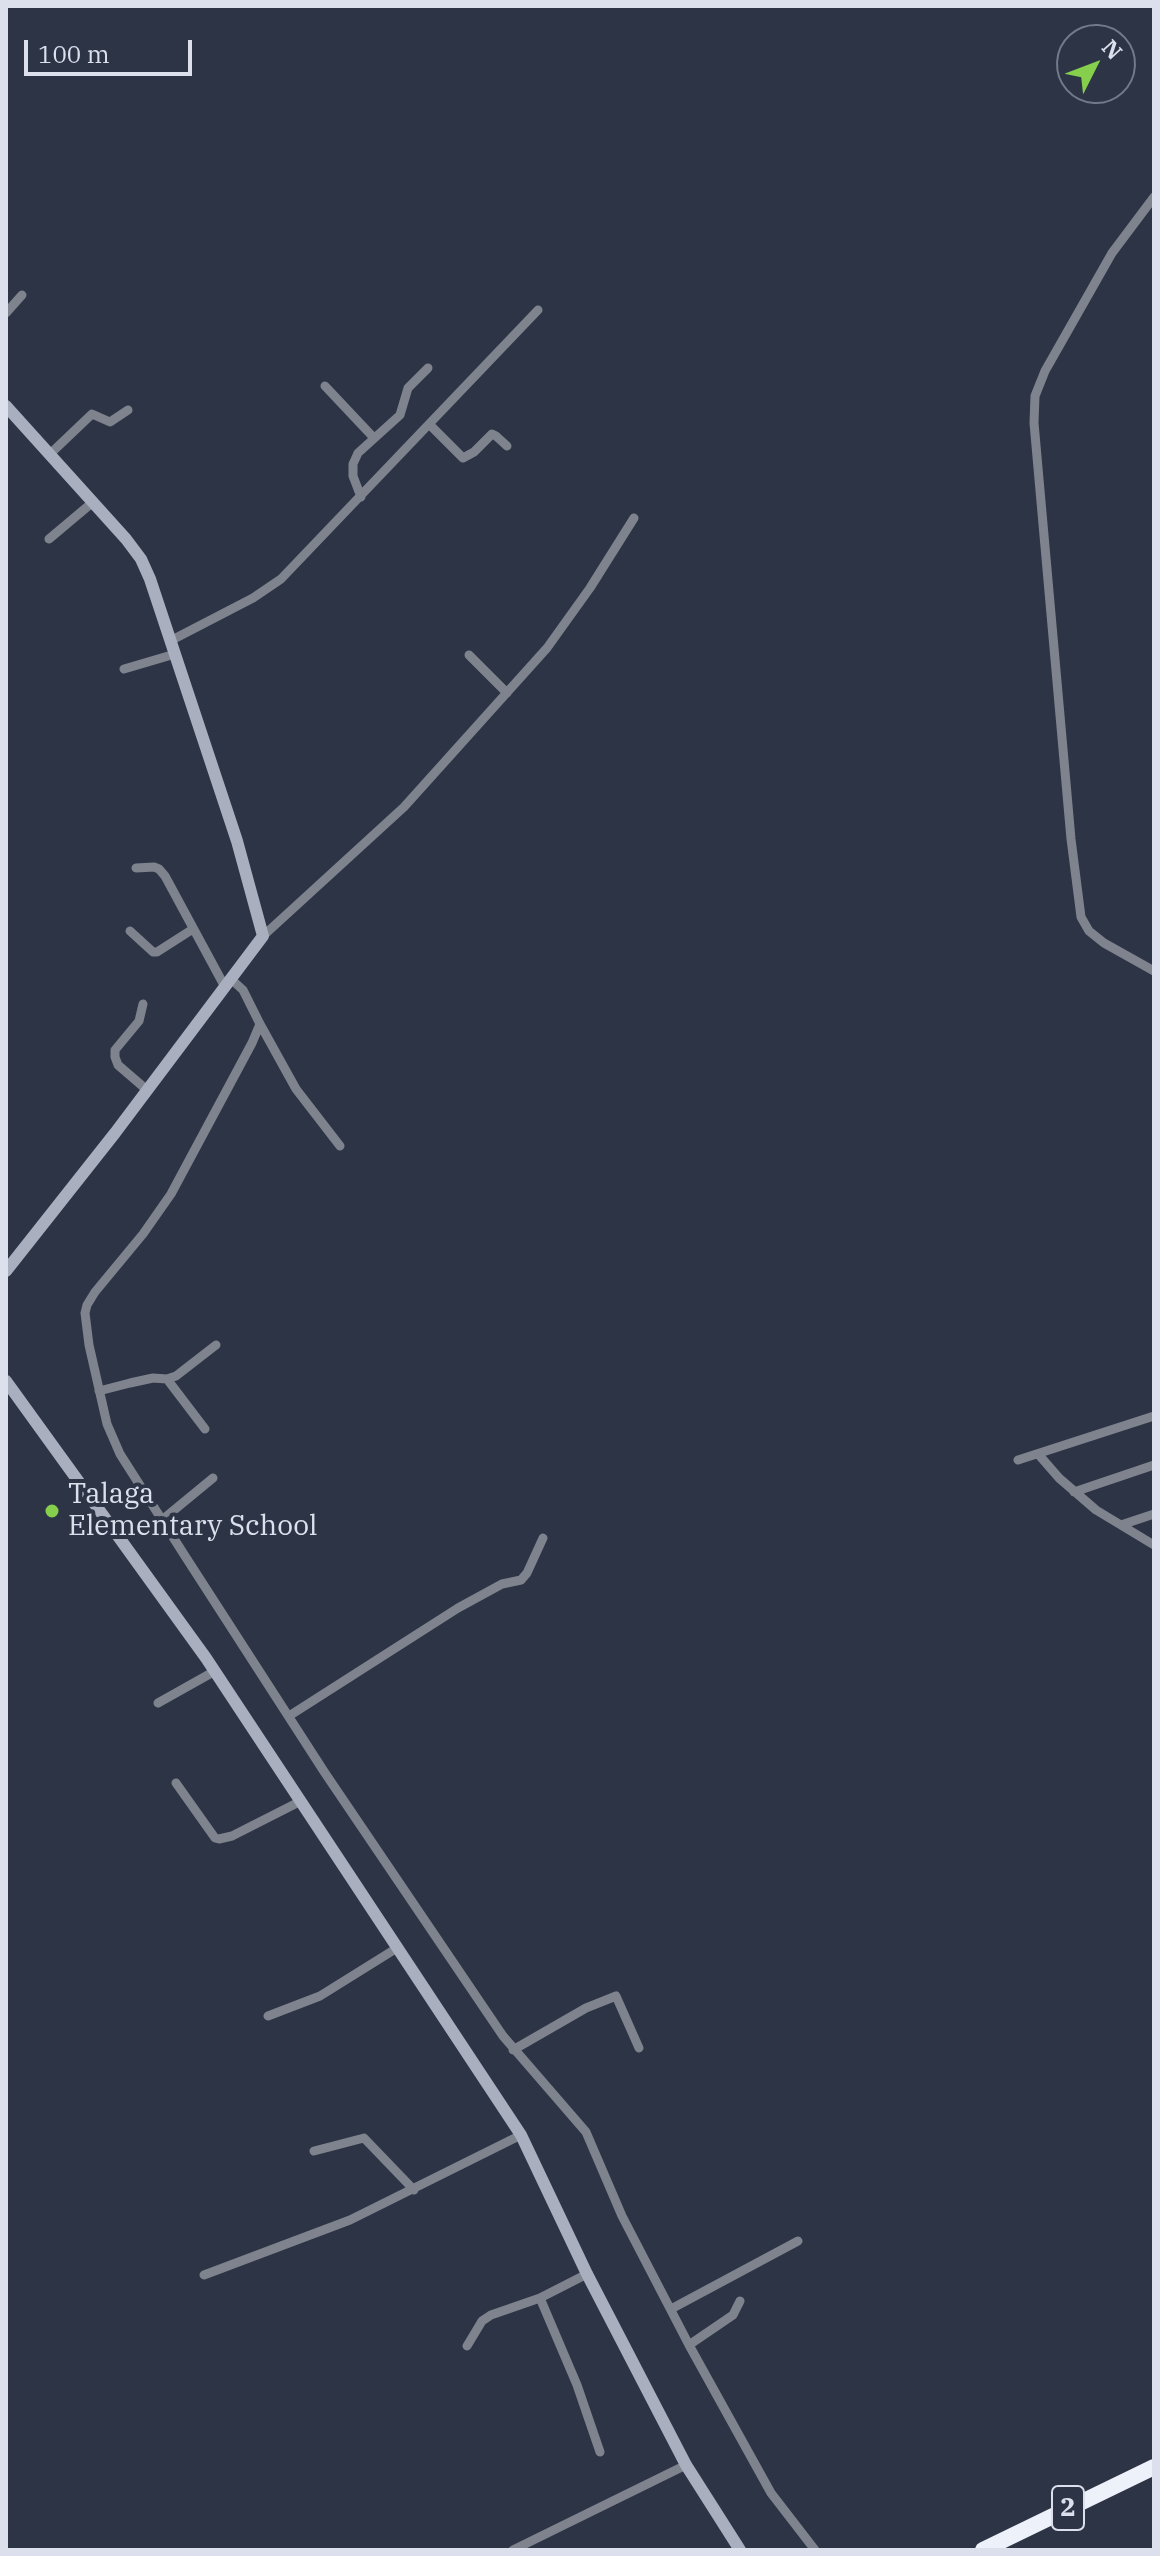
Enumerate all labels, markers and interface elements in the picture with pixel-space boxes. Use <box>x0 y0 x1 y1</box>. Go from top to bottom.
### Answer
scale bar <box>28 24 196 74</box>
north arrow <box>1056 24 1136 104</box>
text: N <box>1096 33 1129 65</box>
text: 100 m <box>38 38 110 70</box>
place label: Talaga Elementary School <box>68 1478 317 1544</box>
marker: Talaga Elementary School <box>43 1502 61 1520</box>
road number: 2 <box>1052 2486 1084 2530</box>

